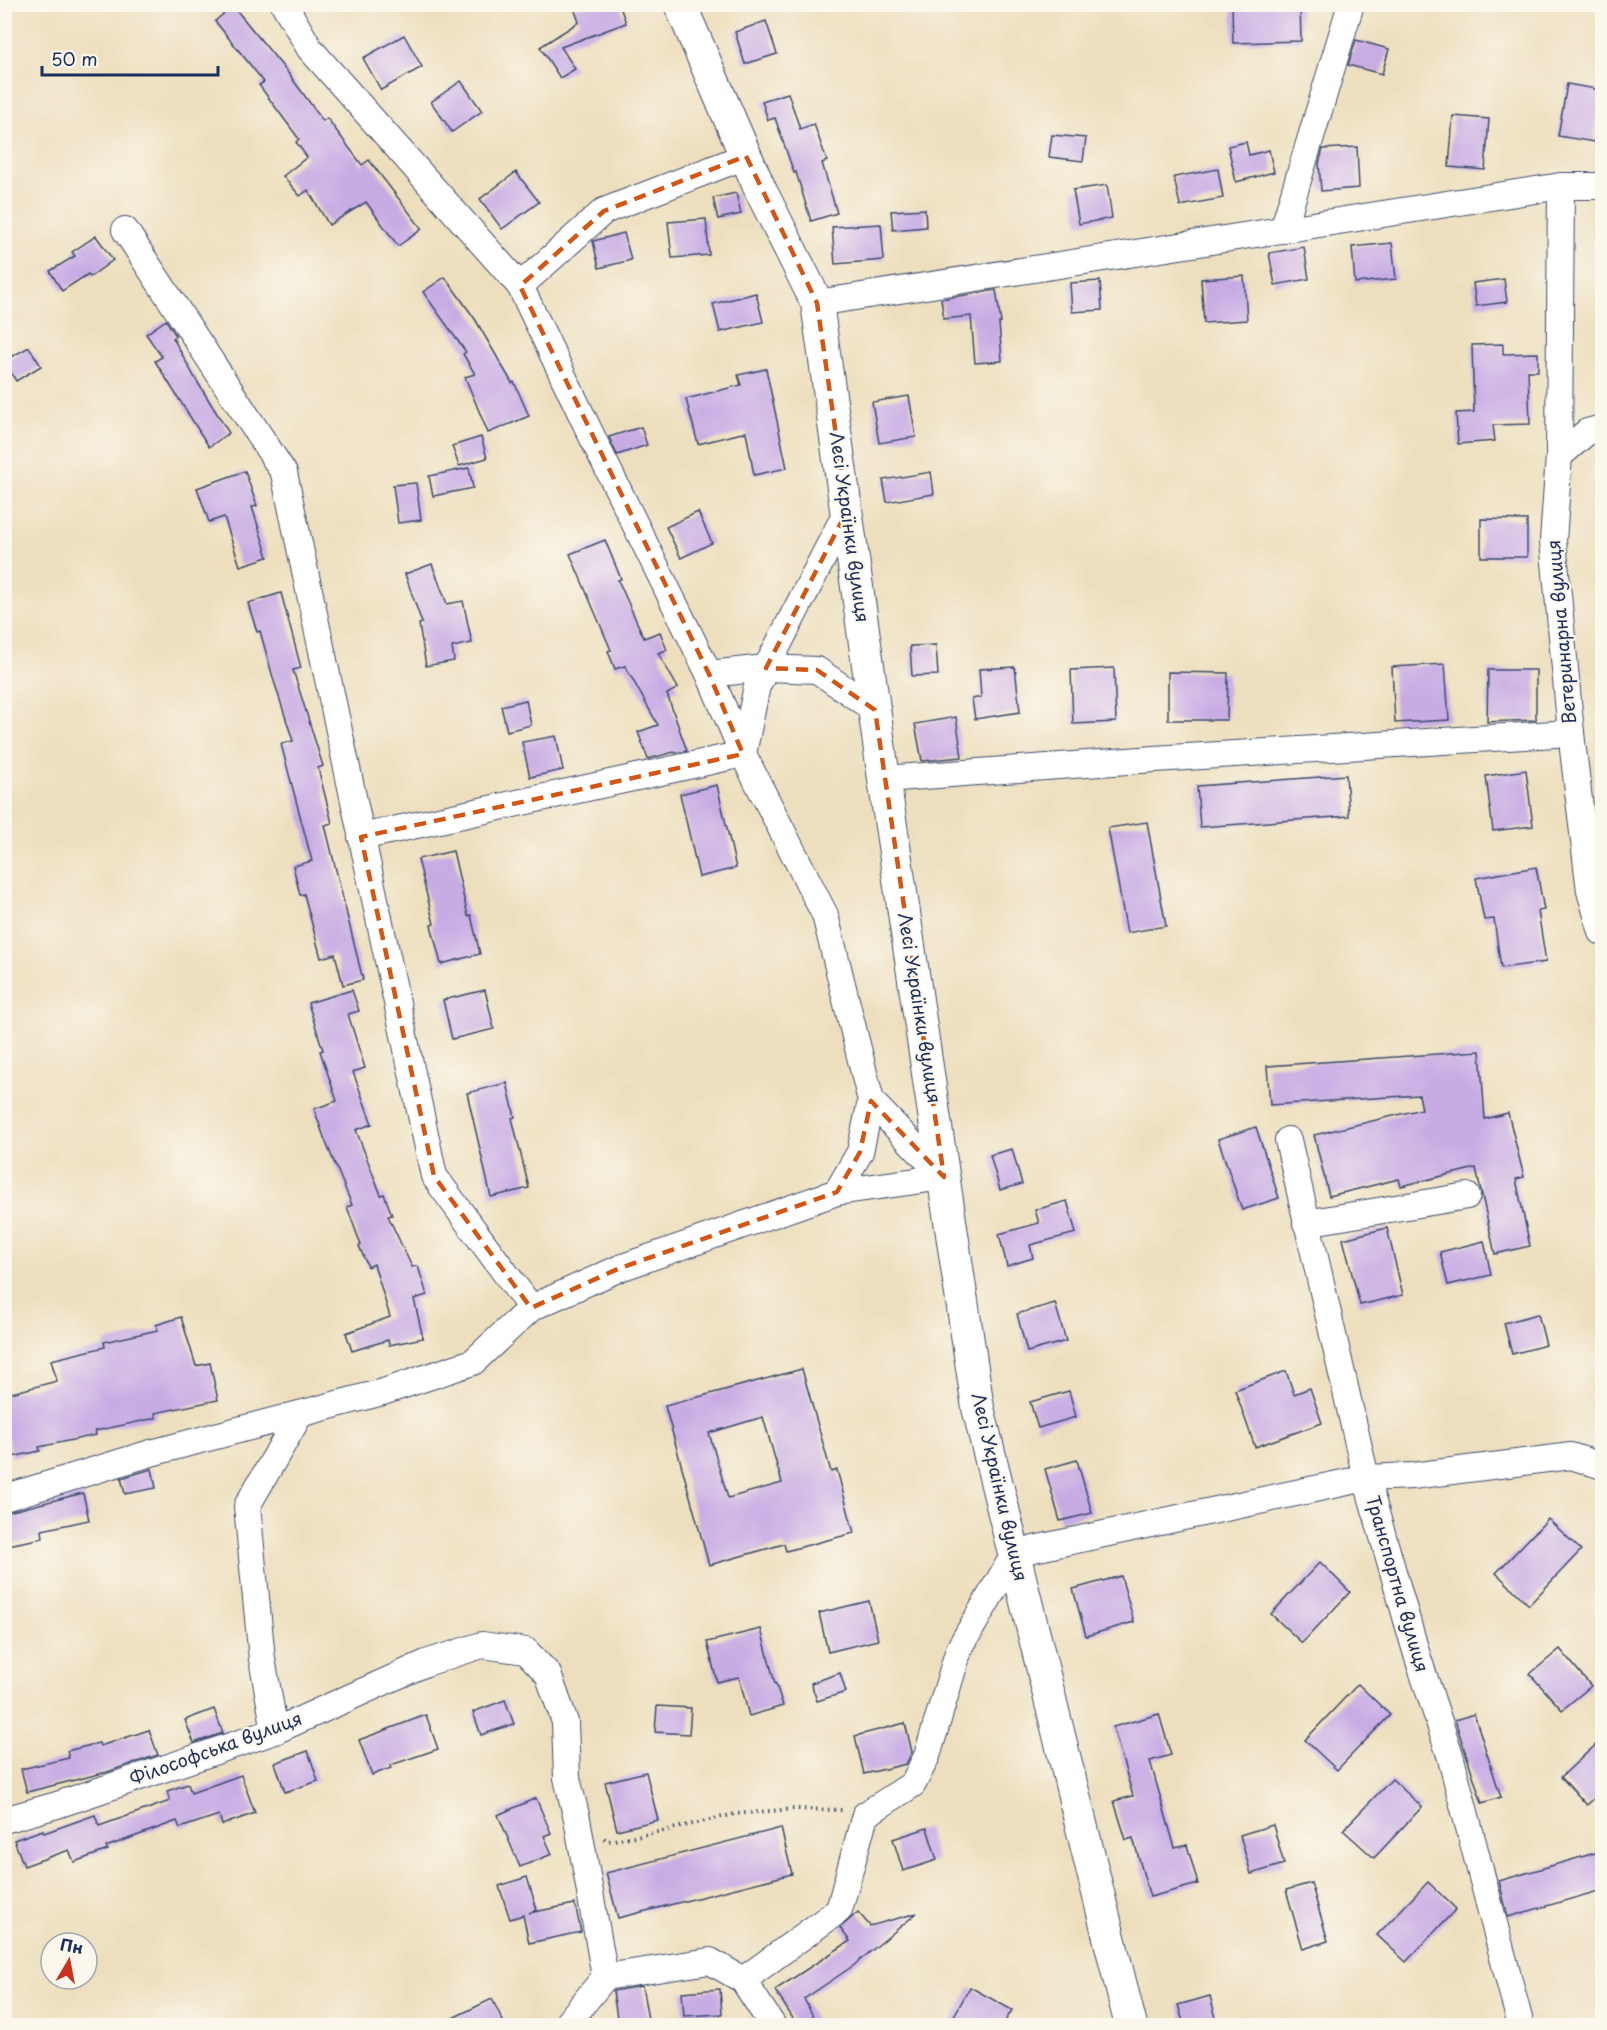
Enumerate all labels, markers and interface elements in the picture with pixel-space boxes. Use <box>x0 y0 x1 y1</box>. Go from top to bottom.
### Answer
scale bar <box>42 39 218 77</box>
text: 50 m <box>51 45 98 72</box>
street label: Лесі Українки вулиця <box>824 429 877 624</box>
street label: Ветеринарна вулиця <box>1539 539 1582 725</box>
street label: Лесі Українки вулиця <box>892 910 949 1105</box>
street label: Лесі Українки вулиця <box>966 1390 1035 1584</box>
street label: Транспортна вулиця <box>1360 1492 1437 1675</box>
street label: Філософська вулиця <box>126 1704 305 1791</box>
north arrow <box>39 1931 99 1991</box>
text: Пн <box>58 1931 85 1959</box>

